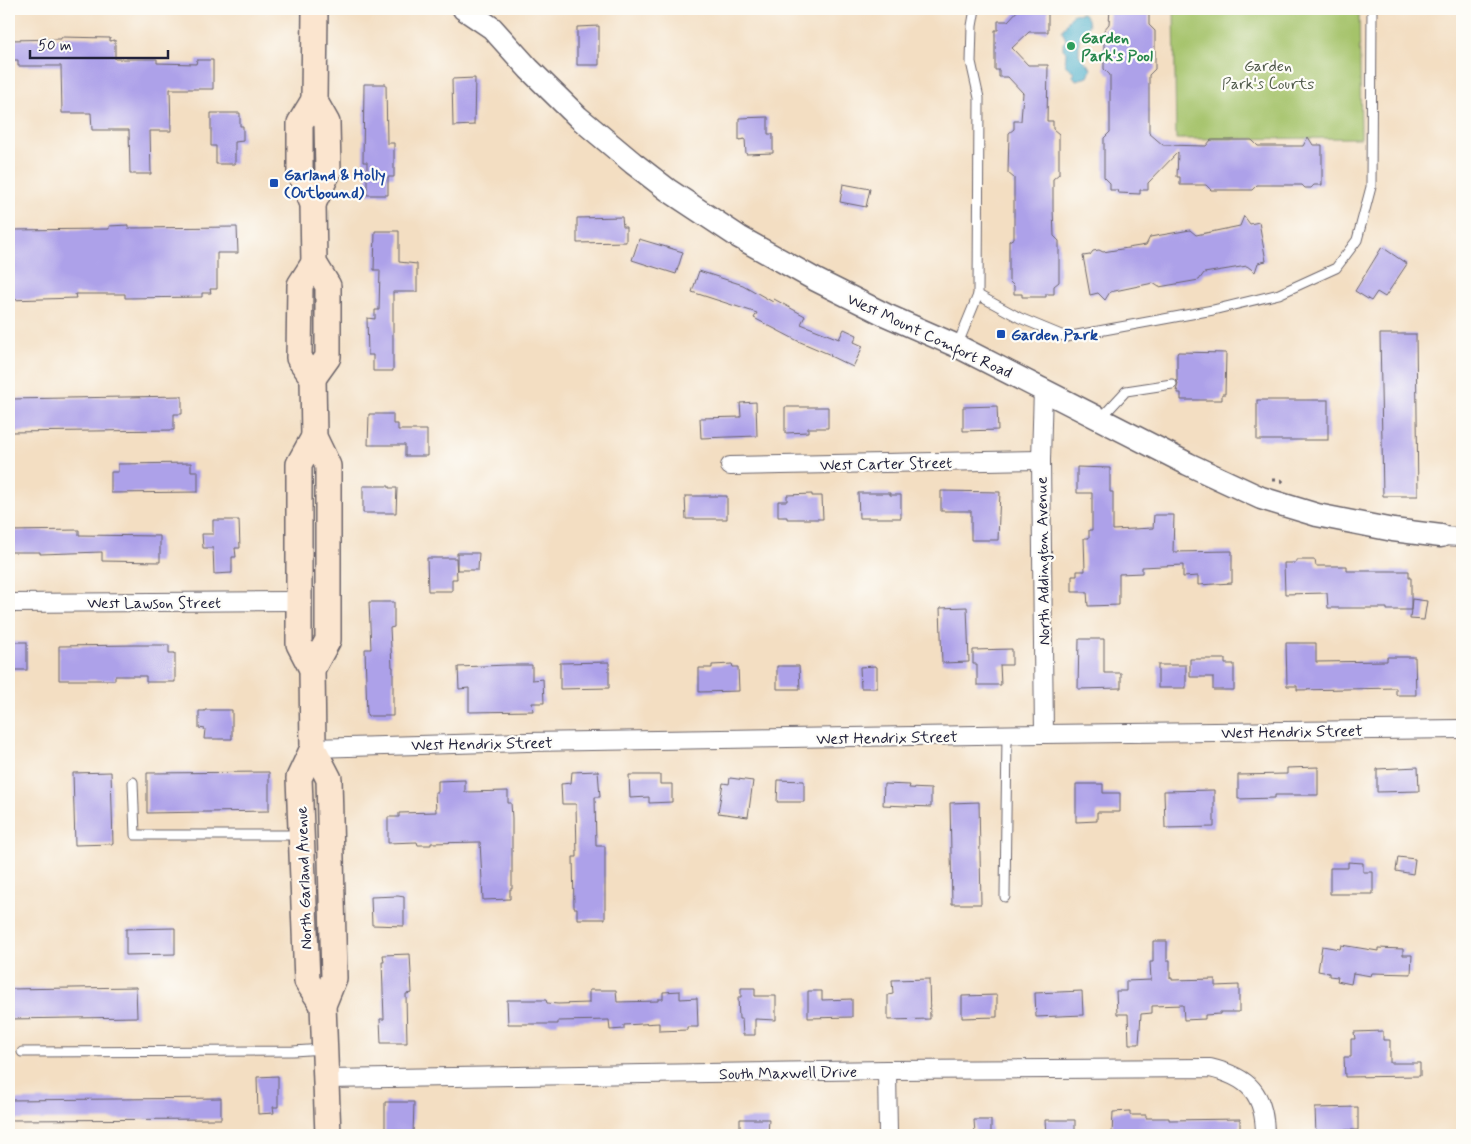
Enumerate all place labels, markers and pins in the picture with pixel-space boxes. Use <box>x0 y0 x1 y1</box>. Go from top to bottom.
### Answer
place label: Garden Park's Pool <box>1081 28 1153 67</box>
marker: Garden Park's Pool <box>1065 40 1077 52</box>
place label: Garland & Holly (Outbound) <box>284 165 386 204</box>
marker: Garland & Holly (Outbound) <box>268 177 280 189</box>
place label: Garden Park <box>1011 325 1098 346</box>
marker: Garden Park <box>995 328 1007 340</box>

